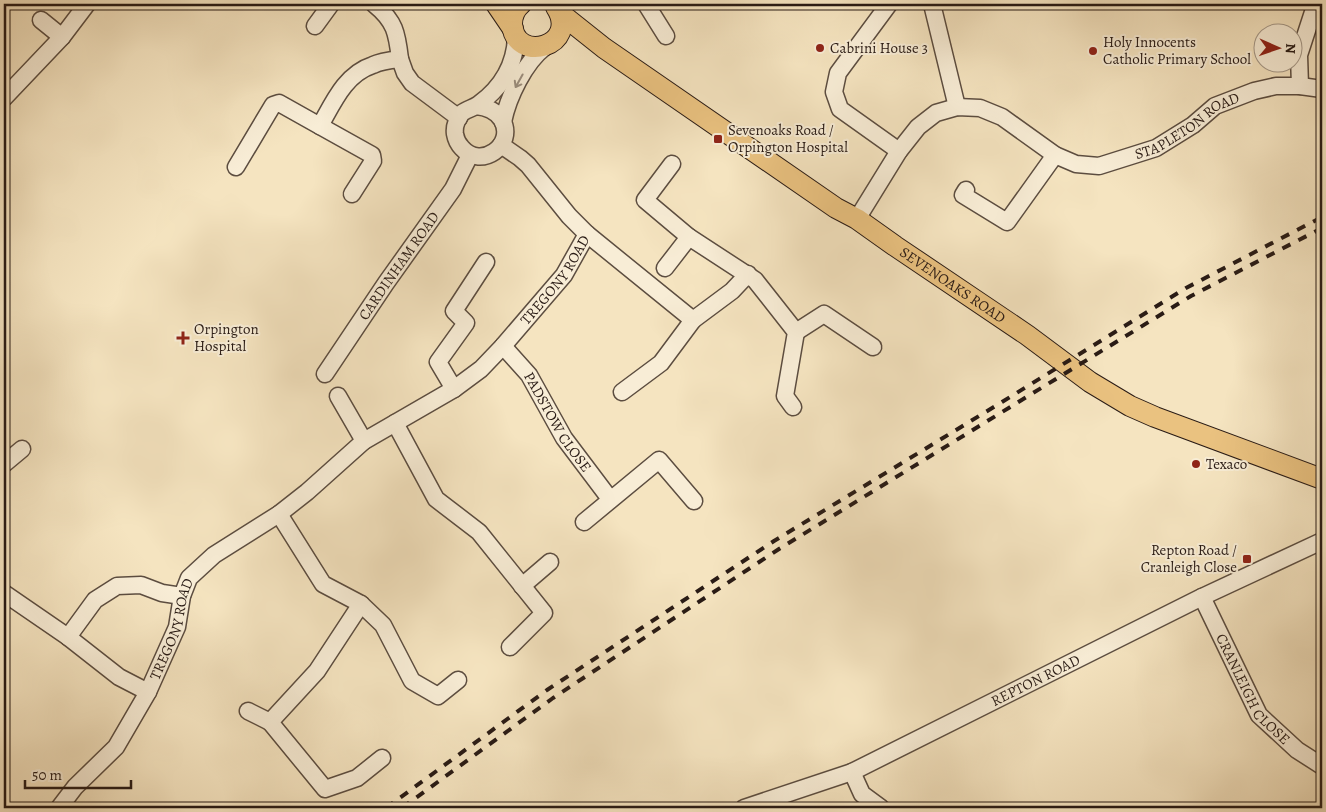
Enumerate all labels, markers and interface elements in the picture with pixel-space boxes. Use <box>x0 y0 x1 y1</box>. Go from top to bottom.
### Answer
north arrow <box>1254 22 1304 72</box>
place label: Holy Innocents Catholic Primary School <box>1103 32 1251 69</box>
place label: Cabrini House 3 <box>830 38 928 58</box>
marker: Cabrini House 3 <box>814 42 826 54</box>
text: N <box>1281 43 1300 54</box>
marker: Holy Innocents Catholic Primary School <box>1087 45 1099 57</box>
one-way arrow <box>514 74 524 89</box>
street label: STAPLETON ROAD <box>1132 88 1242 164</box>
place label: Sevenoaks Road / Orpington Hospital <box>728 120 848 157</box>
marker: Sevenoaks Road / Orpington Hospital <box>712 133 724 145</box>
street label: CARDINHAM ROAD <box>354 207 444 324</box>
street label: TREGONY ROAD <box>516 231 594 329</box>
street label: SEVENOAKS ROAD <box>896 242 1010 328</box>
place label: Orpington Hospital <box>194 319 259 356</box>
marker: Orpington Hospital <box>176 331 190 345</box>
street label: PADSTOW CLOSE <box>519 368 596 476</box>
place label: Texaco <box>1206 454 1247 474</box>
marker: Texaco <box>1190 458 1202 470</box>
place label: Repton Road / Cranleigh Close <box>1141 540 1237 577</box>
marker: Repton Road / Cranleigh Close <box>1241 553 1253 565</box>
street label: TREGONY ROAD <box>145 575 198 683</box>
street label: CRANLEIGH CLOSE <box>1211 630 1295 749</box>
street label: REPTON ROAD <box>988 650 1083 711</box>
scale bar <box>25 757 131 789</box>
text: 50 m <box>32 765 62 785</box>

